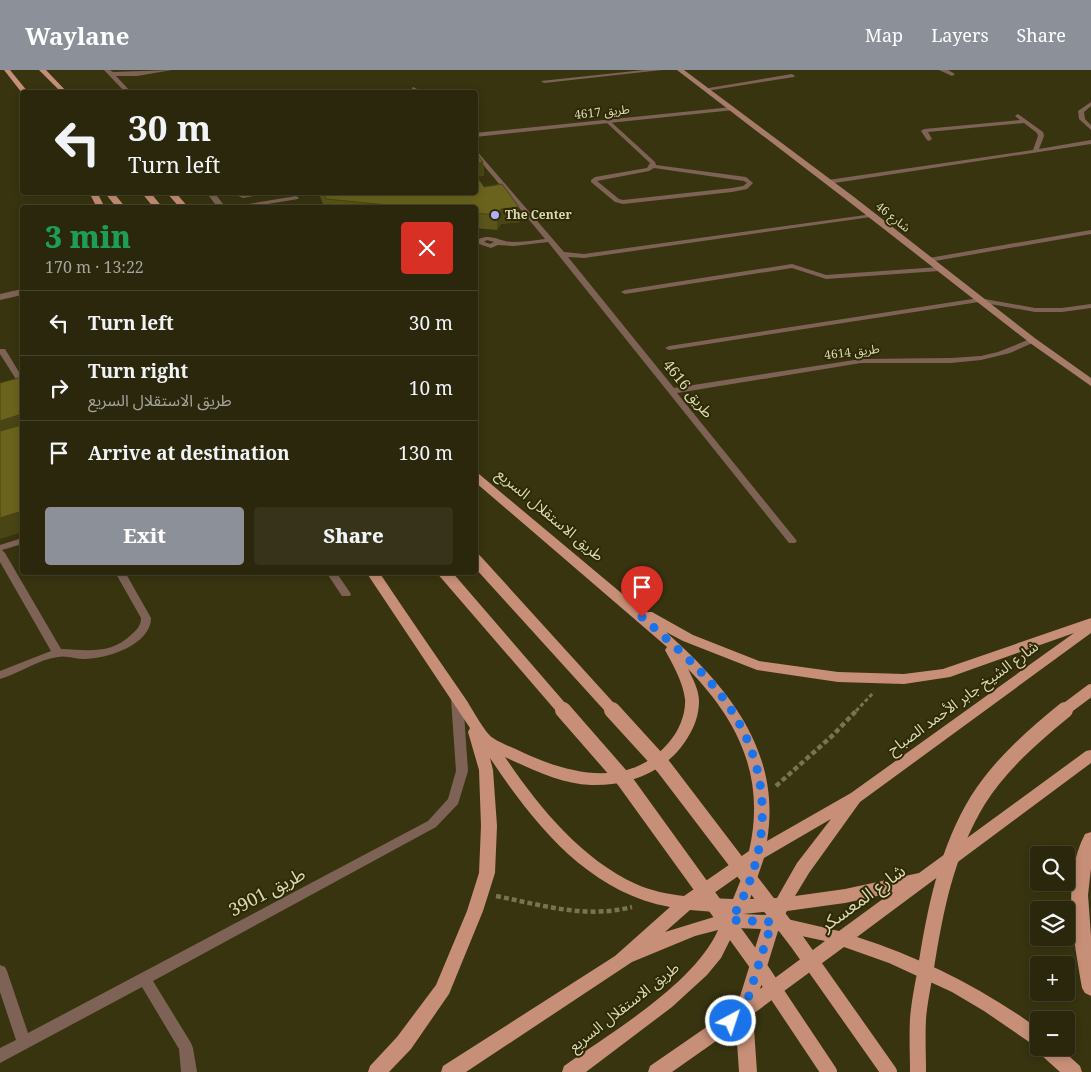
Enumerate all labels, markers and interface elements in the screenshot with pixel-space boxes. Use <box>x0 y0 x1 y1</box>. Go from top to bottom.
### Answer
text: Waylane <box>25 19 129 52</box>
text: Map <box>865 23 903 47</box>
text: Layers <box>931 23 989 47</box>
text: Share <box>1017 23 1066 47</box>
street label: طريق 4617 <box>573 100 631 123</box>
text: 30 m <box>128 104 211 151</box>
icon: left <box>45 110 110 175</box>
text: Turn left <box>128 149 220 179</box>
street label: شارع 46 <box>872 198 914 236</box>
place label: The Center <box>505 206 572 223</box>
marker: The Center <box>489 209 501 221</box>
text: 3 min <box>45 216 131 257</box>
button: close <box>401 222 453 274</box>
text: 170 m · 13:22 <box>45 256 144 278</box>
icon: left <box>45 309 73 337</box>
text: Turn left <box>88 310 174 336</box>
text: 30 m <box>409 310 453 336</box>
street label: طريق 4614 <box>823 340 881 363</box>
street label: طريق 4616 <box>658 355 718 422</box>
text: Turn right <box>88 358 188 384</box>
icon: right <box>45 374 73 402</box>
text: 10 m <box>409 375 453 401</box>
text: طريق الاستقلال السريع <box>88 389 232 411</box>
icon: arrive <box>45 439 73 467</box>
text: Arrive at destination <box>88 440 290 466</box>
text: 130 m <box>398 440 453 466</box>
street label: طريق الاستقلال السريع <box>491 463 609 567</box>
button: Exit <box>45 507 244 565</box>
button: Share <box>254 507 453 565</box>
pin <box>621 566 663 617</box>
icon: arrive <box>628 573 656 601</box>
street label: شارع الشيخ جابر الأحمد الصباح <box>883 635 1044 761</box>
map controls <box>1030 846 1075 1056</box>
button: search <box>1030 846 1075 891</box>
street label: شارع المعسكر <box>814 858 912 939</box>
street label: طريق 3901 <box>224 861 309 921</box>
button: layers <box>1030 901 1075 946</box>
button: + <box>1030 956 1075 1001</box>
street label: طريق الاستقلال السريع <box>564 957 684 1058</box>
position arrow <box>704 994 756 1046</box>
button: − <box>1030 1011 1075 1056</box>

